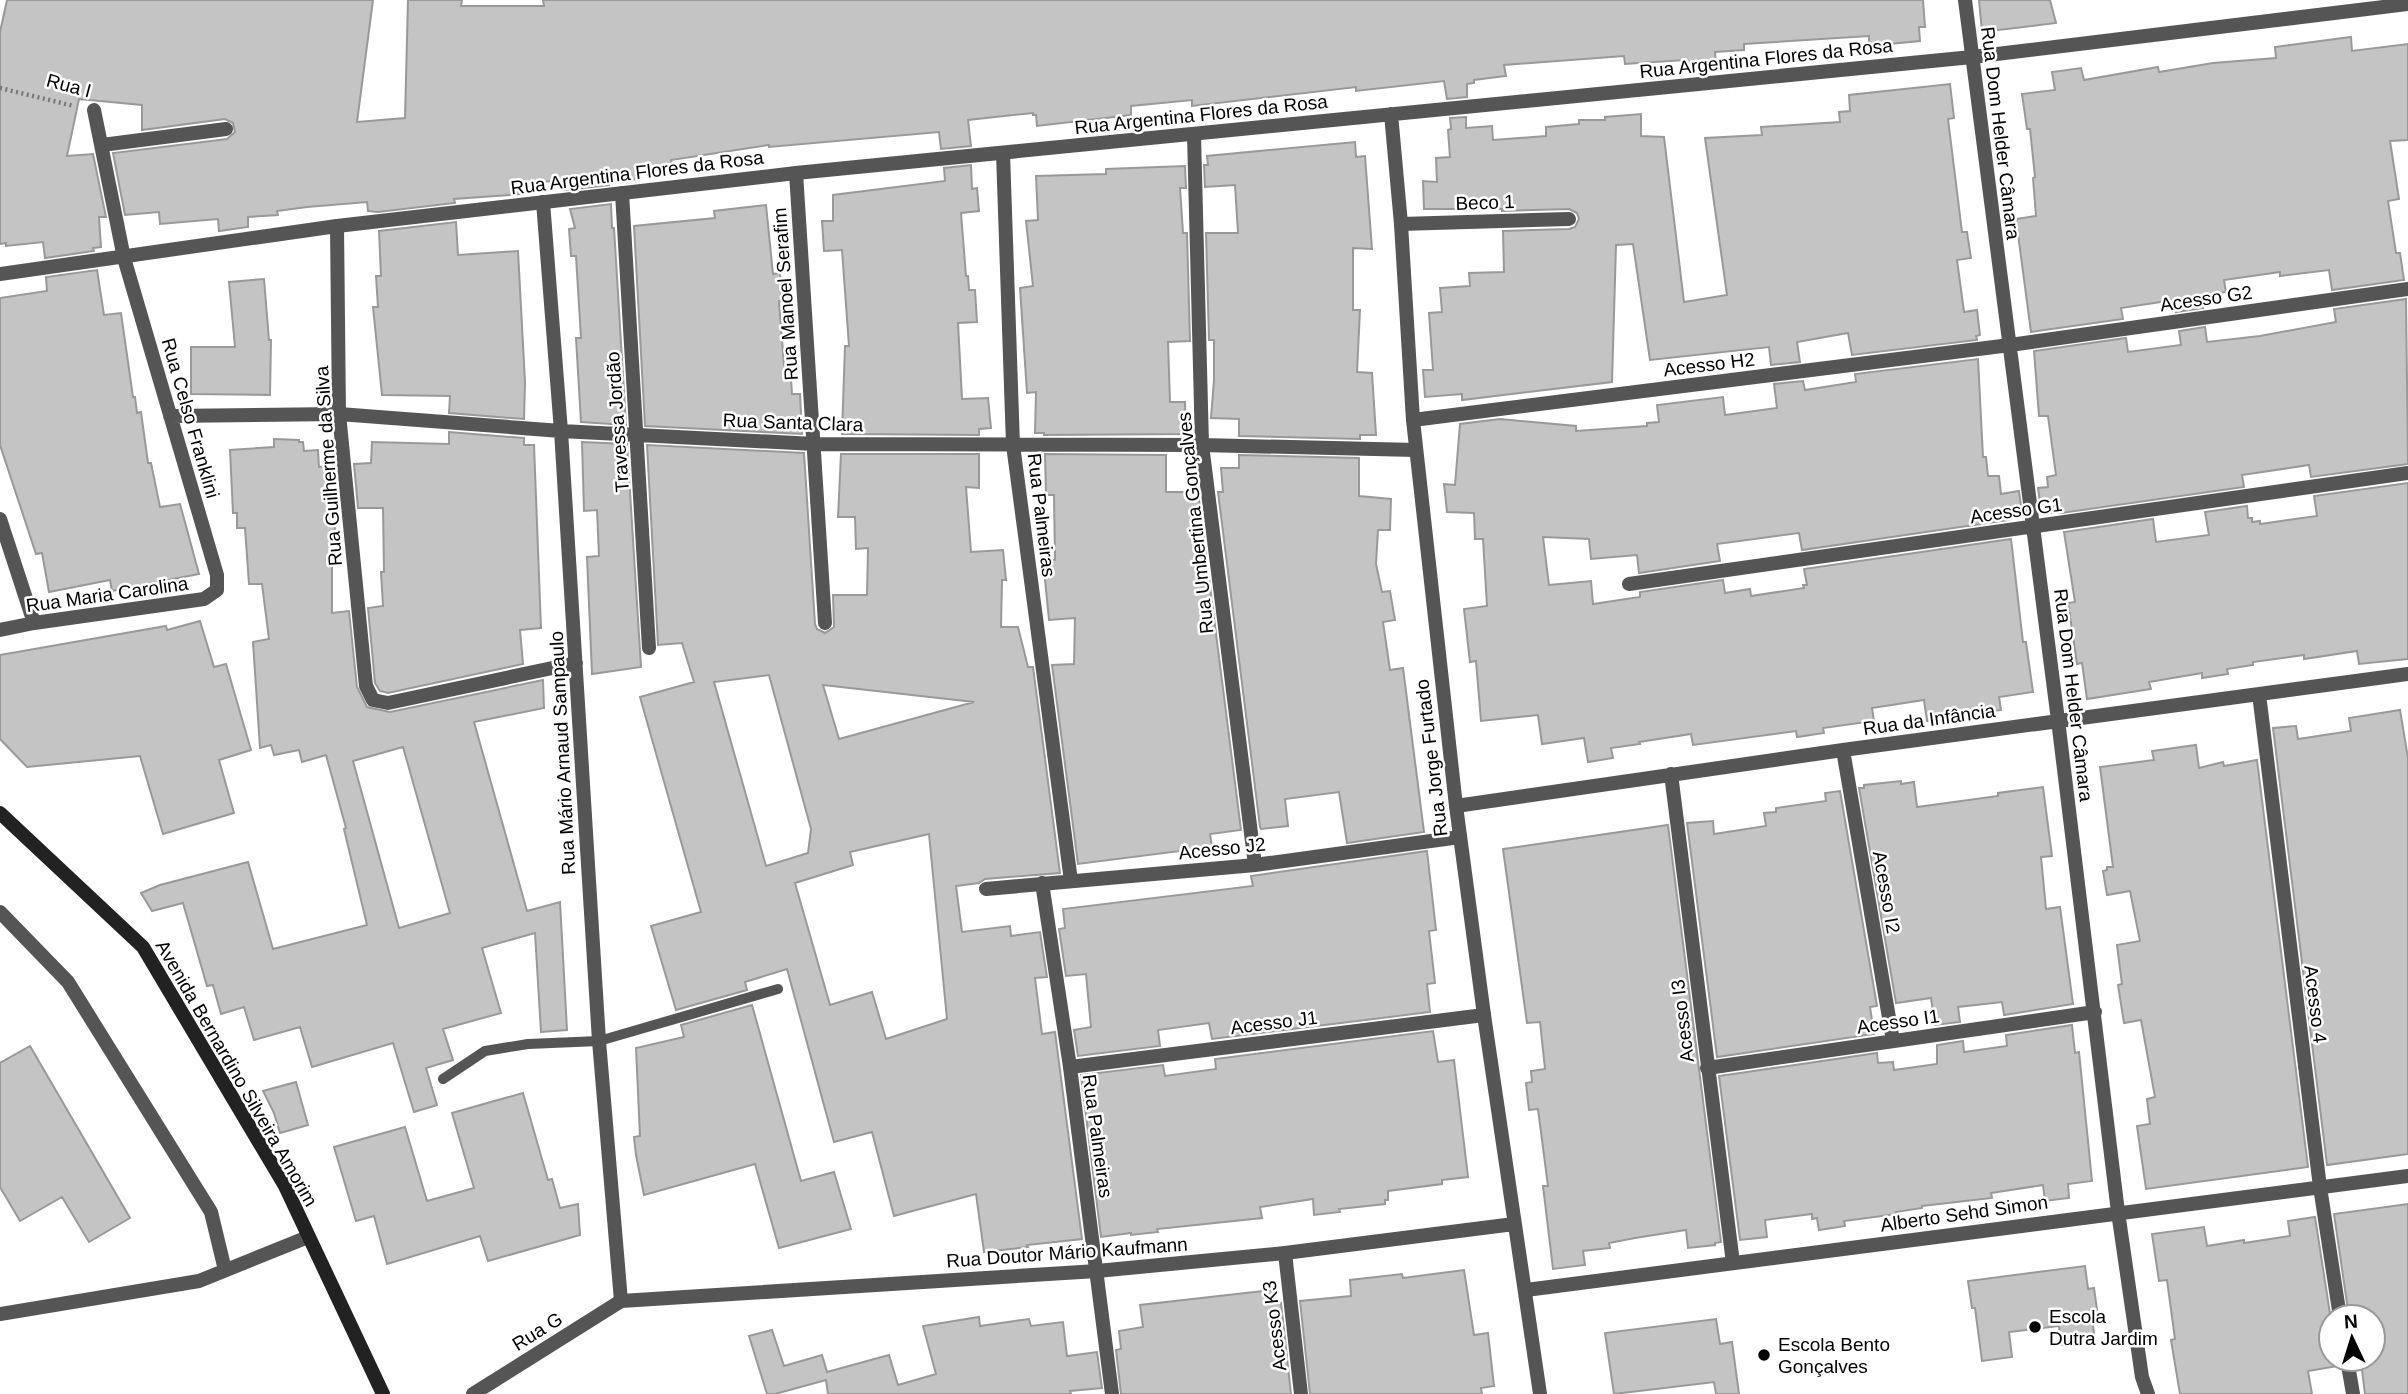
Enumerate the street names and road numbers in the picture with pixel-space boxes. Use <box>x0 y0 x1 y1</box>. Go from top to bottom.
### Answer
street label: Rua Dom Helder Câmara <box>1977 25 2024 241</box>
street label: Rua Argentina Flores da Rosa <box>1638 35 1894 82</box>
street label: Rua I <box>44 69 94 102</box>
street label: Rua Argentina Flores da Rosa <box>1073 91 1329 138</box>
street label: Rua Argentina Flores da Rosa <box>509 147 765 198</box>
street label: Beco 1 <box>1455 191 1515 214</box>
street label: Rua Manoel Serafim <box>769 207 802 381</box>
street label: Acesso G2 <box>2159 282 2254 315</box>
street label: Rua Celso Franklini <box>158 336 223 501</box>
street label: Acesso H2 <box>1662 348 1756 381</box>
street label: Travessa Jordão <box>602 351 633 493</box>
street label: Rua Guilherme da Silva <box>311 365 346 567</box>
street label: Rua Santa Clara <box>722 410 864 435</box>
street label: Rua Umbertina Gonçalves <box>1173 411 1218 635</box>
street label: Rua Palmeiras <box>1023 452 1060 578</box>
street label: Acesso G1 <box>1969 494 2064 527</box>
street label: Rua Maria Carolina <box>25 573 190 616</box>
street label: Rua Dom Helder Câmara <box>2050 587 2097 803</box>
street label: Rua Mário Arnaud Sampaulo <box>546 631 579 875</box>
street label: Rua Jorge Furtado <box>1411 678 1452 838</box>
street label: Rua da Infância <box>1862 700 1997 739</box>
street label: Acesso J2 <box>1177 833 1267 864</box>
street label: Acesso I2 <box>1869 849 1904 935</box>
street label: Avenida Bernardino Silveira Amorim <box>152 936 322 1210</box>
street label: Acesso 4 <box>2300 964 2331 1045</box>
street label: Acesso I3 <box>1667 978 1698 1064</box>
street label: Acesso I1 <box>1855 1005 1941 1038</box>
street label: Acesso J1 <box>1229 1007 1319 1038</box>
street label: Rua Palmeiras <box>1078 1073 1117 1199</box>
street label: Alberto Sehd Simon <box>1879 1191 2049 1236</box>
street label: Rua Doutor Mário Kaufmann <box>946 1234 1188 1271</box>
street label: Acesso K3 <box>1259 1280 1290 1372</box>
street label: Rua G <box>508 1308 566 1355</box>

